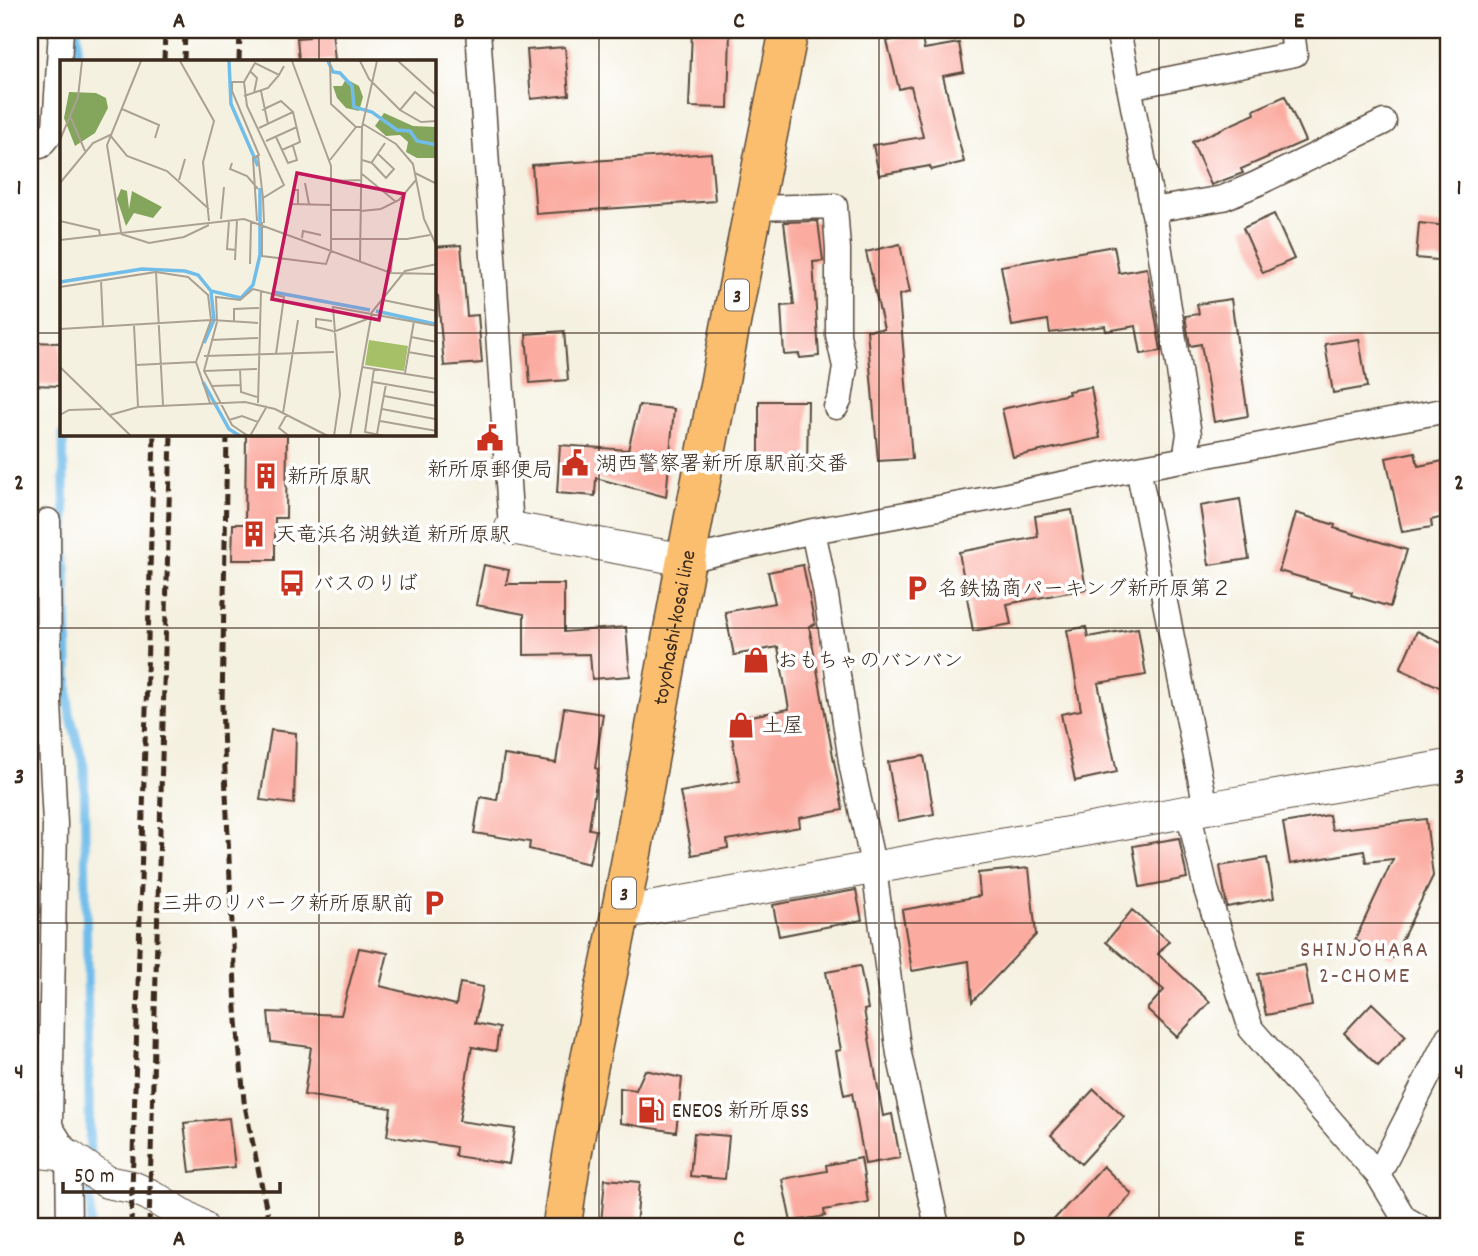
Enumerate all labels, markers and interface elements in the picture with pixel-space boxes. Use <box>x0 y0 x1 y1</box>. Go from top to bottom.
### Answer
text: A <box>173 6 185 39</box>
text: B <box>454 6 465 39</box>
text: C <box>733 6 745 39</box>
text: D <box>1013 6 1025 39</box>
text: E <box>1294 6 1305 39</box>
inset map <box>60 60 436 436</box>
text: 1 <box>16 173 22 206</box>
text: 1 <box>1456 173 1462 206</box>
road number: 3 <box>725 280 749 310</box>
public building icon: 新所原郵便局 <box>475 423 505 453</box>
public building icon: 湖西警察署新所原駅前交番 <box>560 448 590 478</box>
place label: 湖西警察署新所原駅前交番 <box>596 451 848 481</box>
place label: 新所原郵便局 <box>427 457 553 487</box>
building icon: 新所原駅 <box>251 461 281 491</box>
place label: 新所原駅 <box>287 464 371 494</box>
text: 2 <box>14 468 24 501</box>
text: 2 <box>1454 468 1464 501</box>
building icon: 天竜浜名湖鉄道 新所原駅 <box>239 519 269 549</box>
place label: 天竜浜名湖鉄道 新所原駅 <box>275 522 511 552</box>
street label: toyohashi-kosai line <box>647 548 705 708</box>
bus stop icon: バスのりば <box>277 568 307 598</box>
place label: バスのりば <box>313 571 418 601</box>
parking icon: 名鉄協商パーキング新所原第２ <box>902 573 932 603</box>
place label: 名鉄協商パーキング新所原第２ <box>938 576 1232 606</box>
shop icon: おもちゃのバンバン <box>741 645 771 675</box>
place label: おもちゃのバンバン <box>777 648 963 678</box>
shop icon: 土屋 <box>726 710 756 740</box>
place label: 土屋 <box>762 713 804 743</box>
text: 3 <box>14 762 24 795</box>
text: 3 <box>1454 762 1464 795</box>
road number: 3 <box>612 878 636 908</box>
parking icon: 三井のリパーク新所原駅前 <box>419 888 449 918</box>
place label: 三井のリパーク新所原駅前 <box>161 891 413 921</box>
district label: SHINJOHARA 2-CHOME <box>1300 935 1430 994</box>
text: 4 <box>14 1057 24 1090</box>
text: 4 <box>1454 1057 1464 1090</box>
fuel station icon: ENEOS 新所原SS <box>636 1095 666 1125</box>
place label: ENEOS 新所原SS <box>672 1098 809 1128</box>
scale bar <box>63 1151 280 1195</box>
text: 50 m <box>74 1163 114 1193</box>
text: A <box>173 1224 185 1256</box>
text: B <box>454 1224 465 1256</box>
text: C <box>733 1224 745 1256</box>
text: D <box>1013 1224 1025 1256</box>
text: E <box>1294 1224 1305 1256</box>

